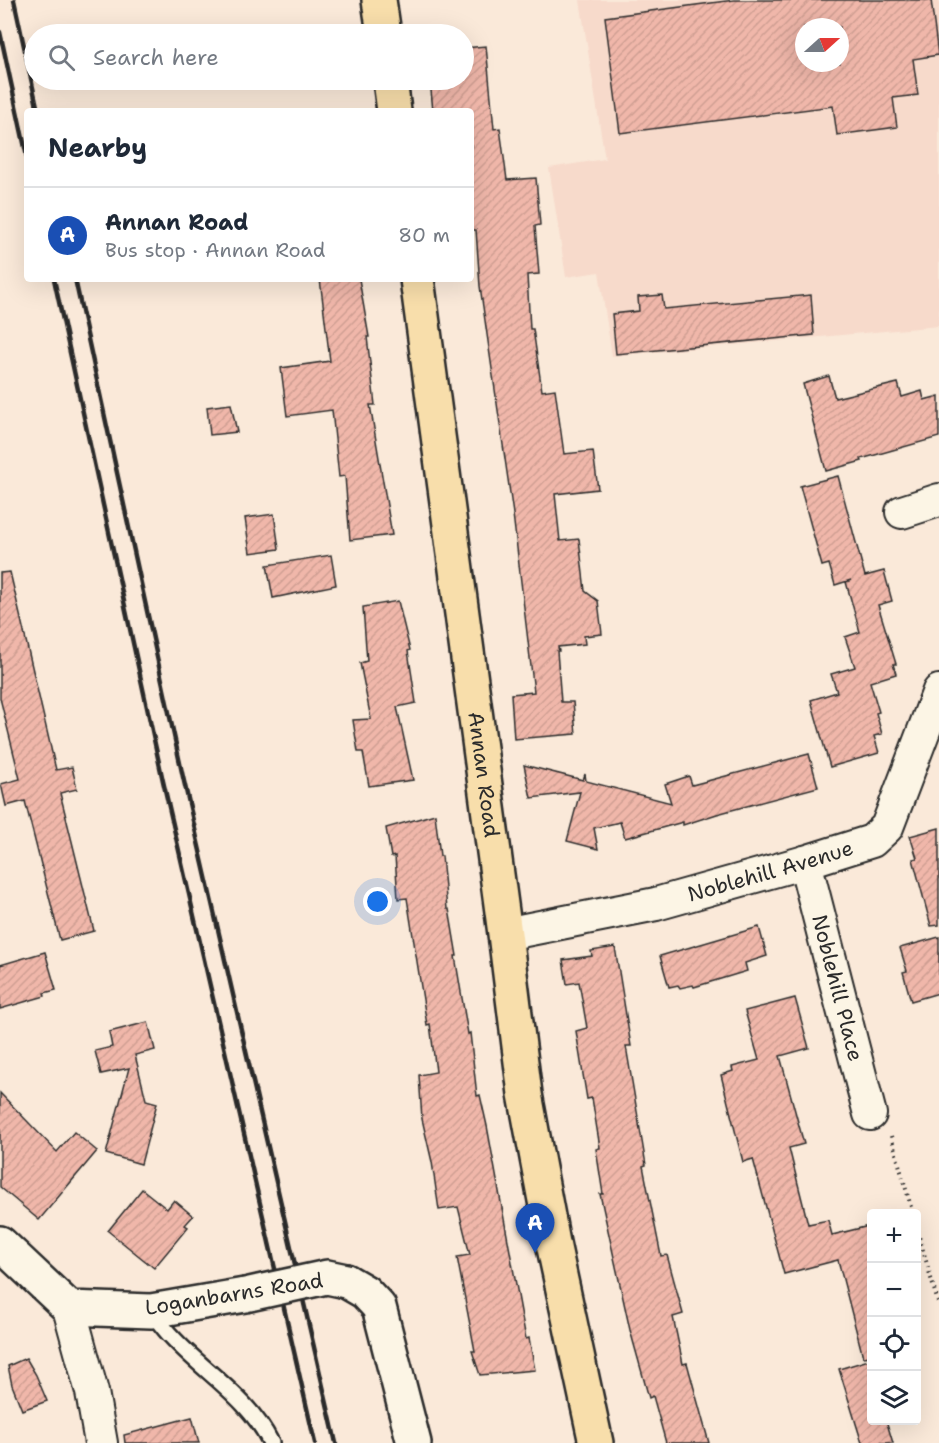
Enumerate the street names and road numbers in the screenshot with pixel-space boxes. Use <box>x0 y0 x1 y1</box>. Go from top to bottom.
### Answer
street label: Annan Road <box>461 710 506 839</box>
street label: Noblehill Avenue <box>684 834 857 908</box>
street label: Noblehill Place <box>805 911 870 1064</box>
street label: Loganbarns Road <box>143 1266 325 1322</box>

